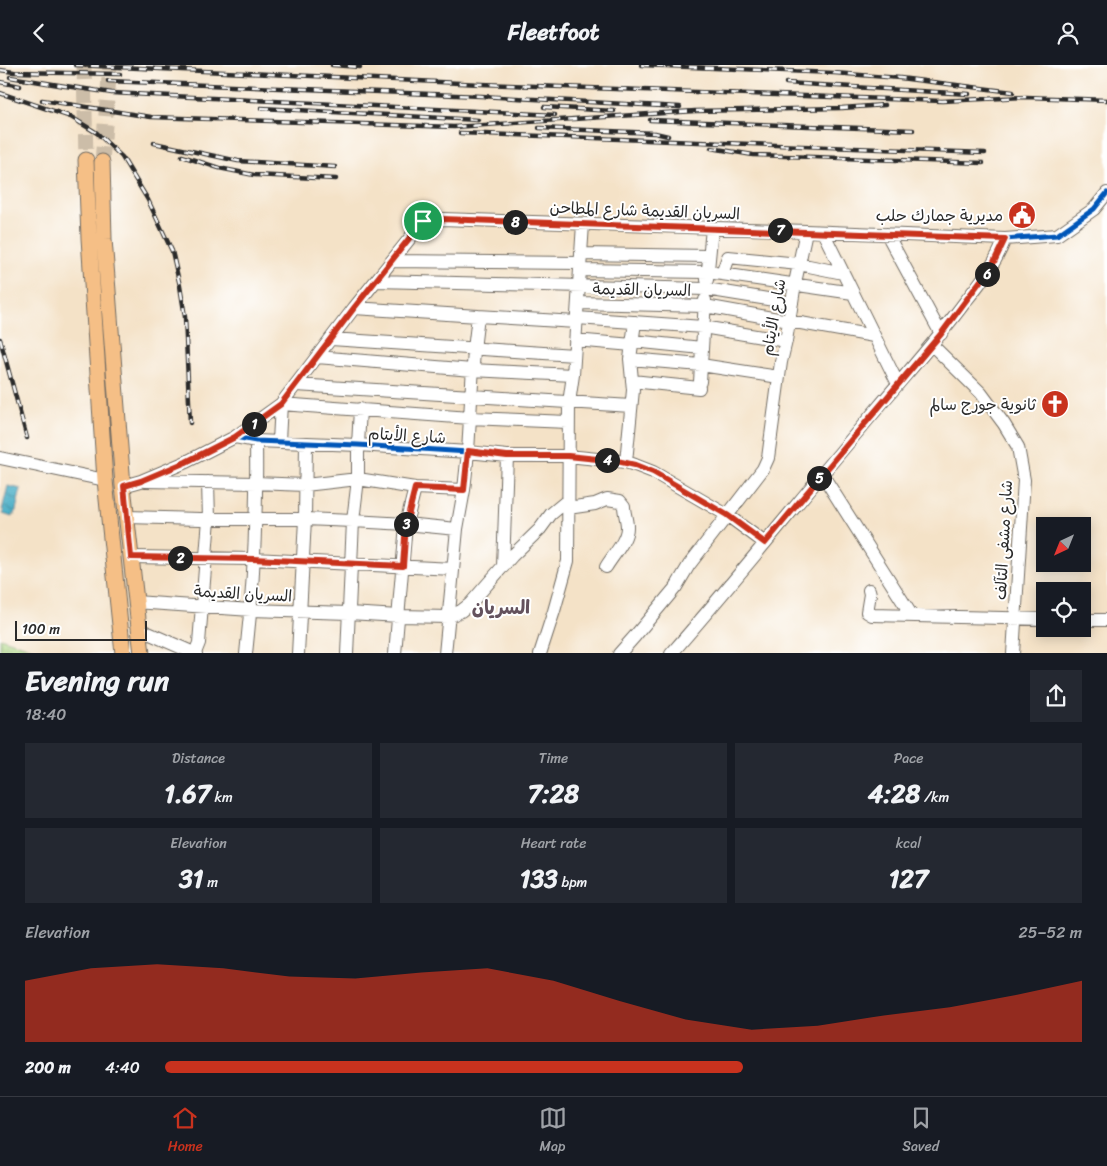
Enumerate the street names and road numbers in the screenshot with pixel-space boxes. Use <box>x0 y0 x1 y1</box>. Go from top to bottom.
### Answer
street label: السريان القديمة شارع المطاحن <box>549 193 741 228</box>
street label: السريان القديمة <box>592 274 692 305</box>
street label: شارع الأيتام <box>752 276 795 358</box>
street label: شارع الأيتام <box>367 419 447 452</box>
street label: شارع مشفى التآلف <box>986 479 1021 601</box>
street label: السريان القديمة <box>193 576 293 611</box>

